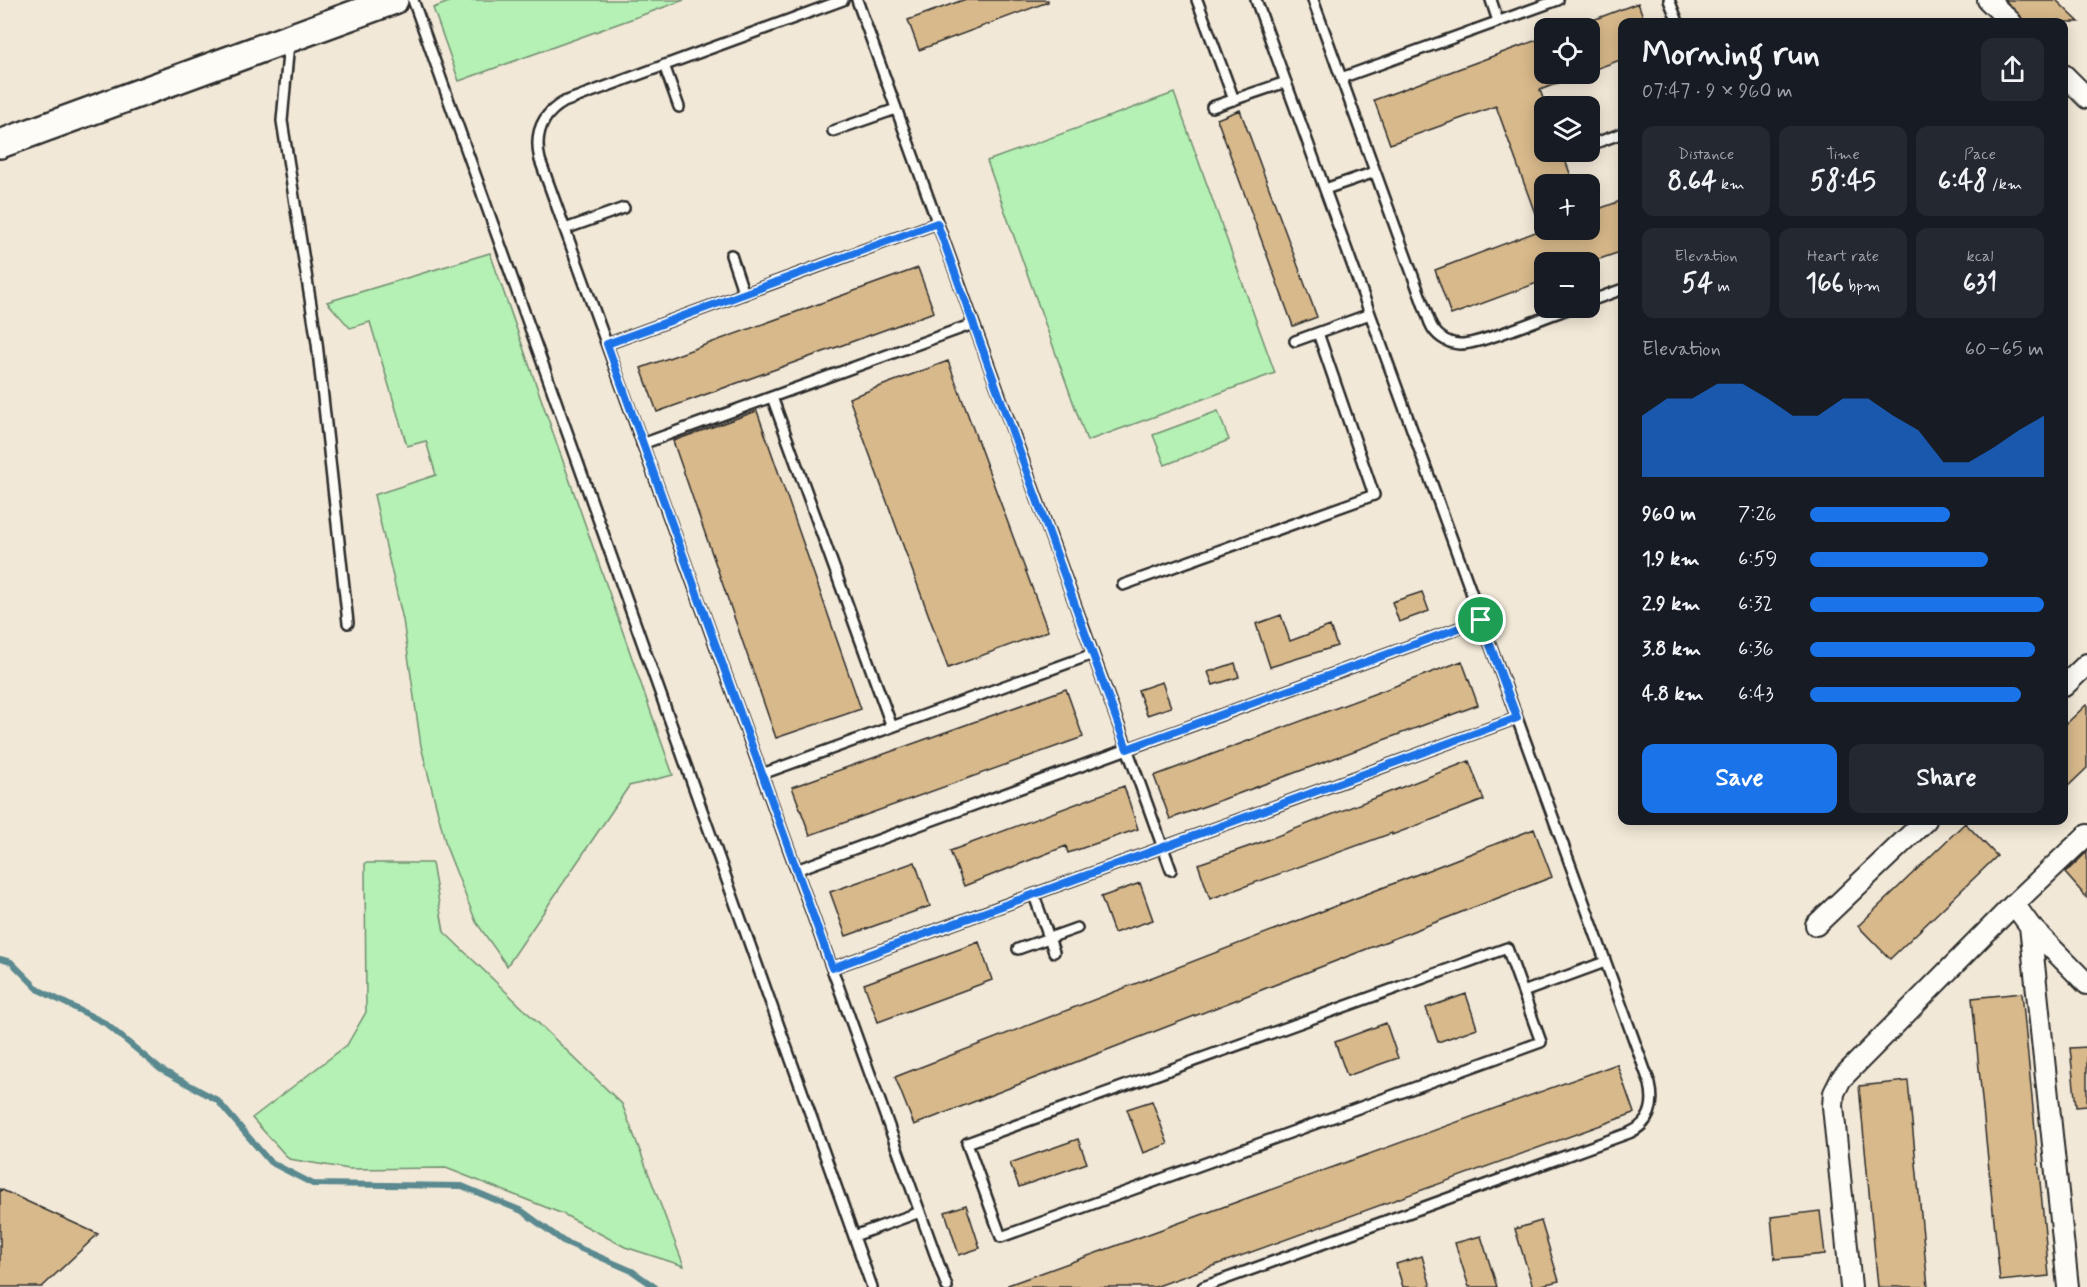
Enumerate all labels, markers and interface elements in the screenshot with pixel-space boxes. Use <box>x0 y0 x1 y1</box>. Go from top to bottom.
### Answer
map controls <box>1534 18 1600 318</box>
button: locate <box>1534 18 1600 84</box>
text: Morning run <box>1642 33 1820 77</box>
button: share <box>1981 38 2044 101</box>
text: 07:47 · 9 × 960 m <box>1642 78 1793 105</box>
button: layers <box>1534 96 1600 162</box>
text: Distance <box>1678 144 1734 165</box>
text: Time <box>1826 144 1860 165</box>
text: Pace <box>1964 144 1996 165</box>
text: 8.64 <box>1668 165 1717 199</box>
text: 58:45 <box>1810 165 1876 199</box>
text: 6:48 <box>1938 165 1988 199</box>
button: + <box>1534 174 1600 240</box>
text: km <box>1717 174 1744 195</box>
text: /km <box>1988 174 2022 195</box>
text: Elevation <box>1675 246 1738 267</box>
text: Heart rate <box>1807 246 1879 267</box>
text: kcal <box>1967 246 1993 267</box>
button: − <box>1534 252 1600 318</box>
text: 54 <box>1682 267 1713 301</box>
text: 166 <box>1806 267 1844 301</box>
text: 631 <box>1963 267 1997 301</box>
text: m <box>1713 276 1730 297</box>
text: bpm <box>1844 276 1880 297</box>
text: Elevation <box>1642 336 1721 363</box>
text: 60–65 m <box>1965 336 2044 363</box>
text: 960 m <box>1642 501 1696 528</box>
text: 7:26 <box>1738 501 1776 528</box>
text: 1.9 km <box>1642 546 1700 573</box>
text: 6:59 <box>1738 546 1778 573</box>
text: 2.9 km <box>1642 591 1700 618</box>
text: 6:32 <box>1738 591 1773 618</box>
pin <box>1455 594 1506 645</box>
icon: arrive <box>1464 603 1497 636</box>
text: 3.8 km <box>1642 636 1701 663</box>
text: 6:36 <box>1738 636 1774 663</box>
text: 4.8 km <box>1642 681 1704 708</box>
text: 6:43 <box>1738 681 1774 708</box>
button: Save <box>1642 744 1837 813</box>
button: Share <box>1849 744 2044 813</box>

